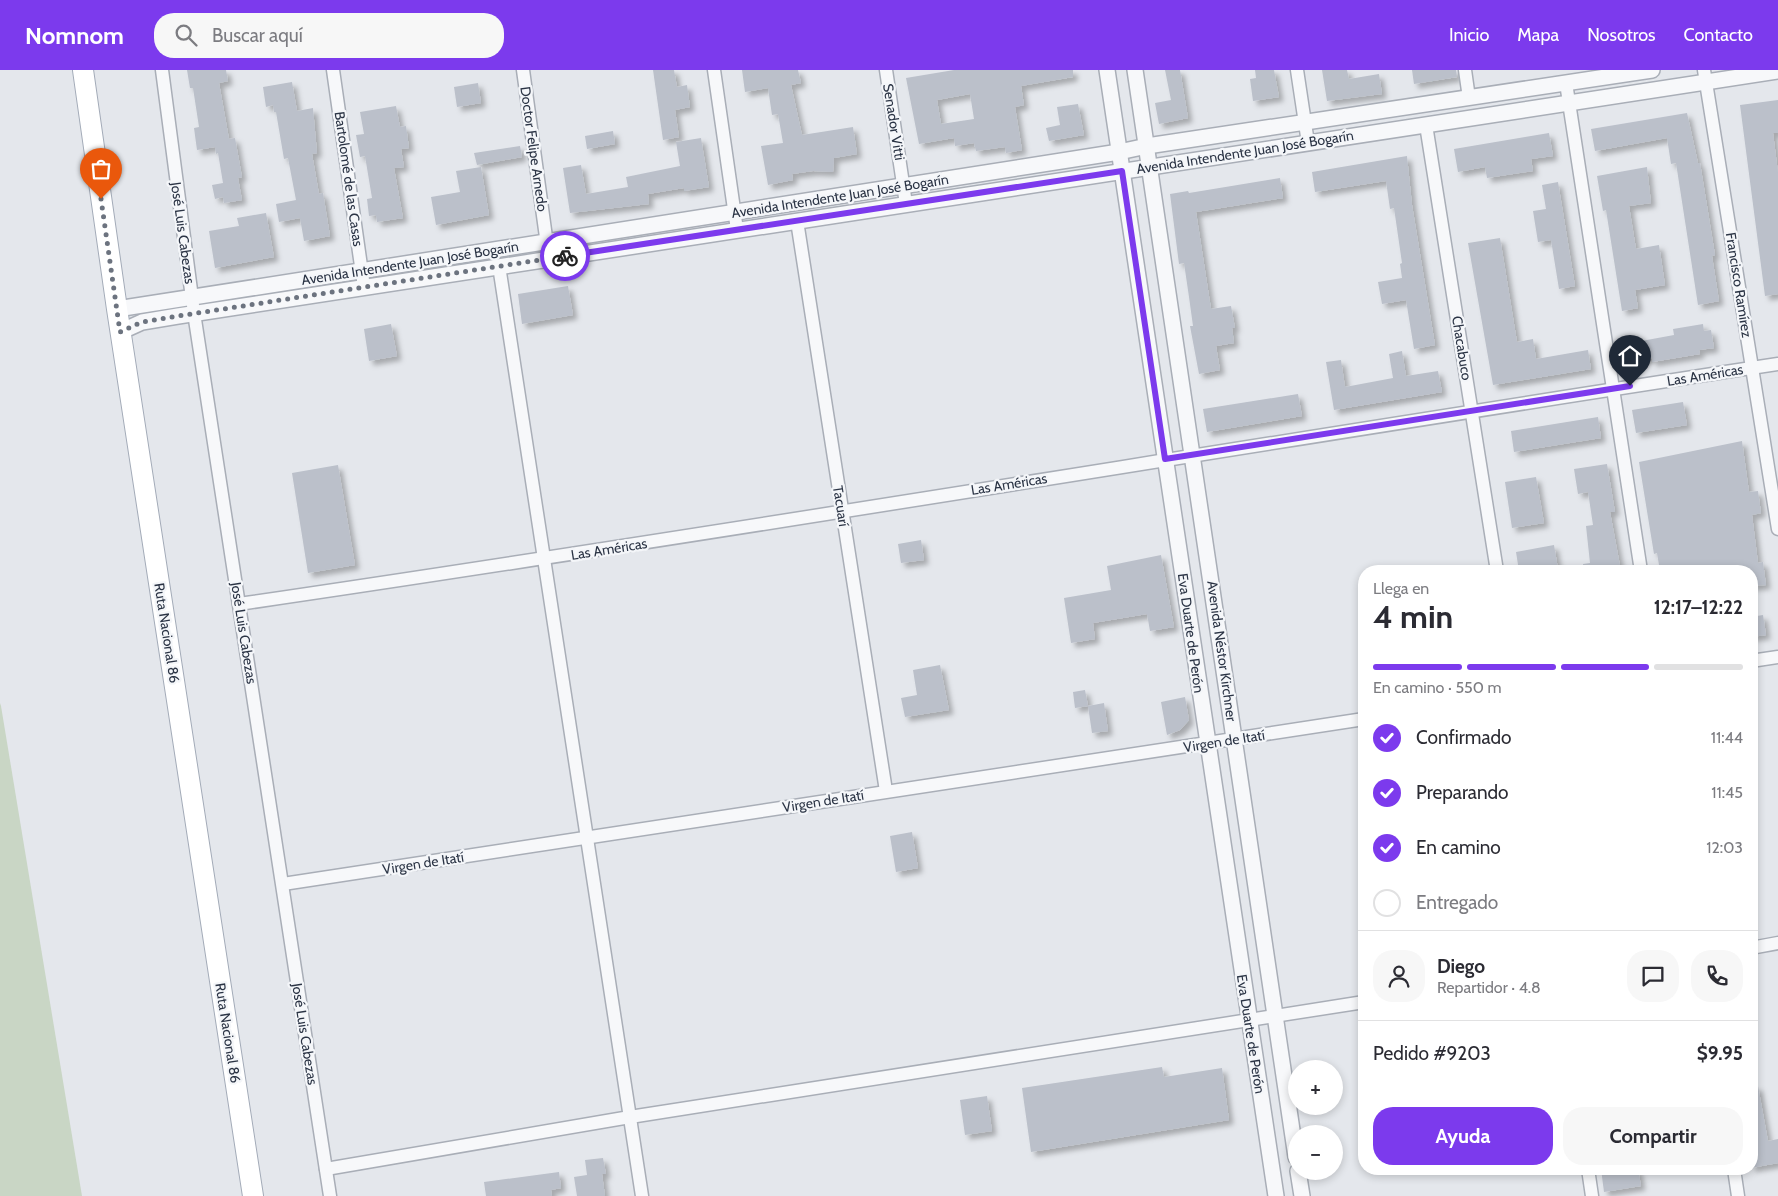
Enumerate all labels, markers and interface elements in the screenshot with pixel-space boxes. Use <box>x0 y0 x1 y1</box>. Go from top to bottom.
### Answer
search box <box>154 13 504 58</box>
text: Nomnom <box>25 21 124 50</box>
icon: search <box>172 21 200 49</box>
text: Buscar aquí <box>212 24 303 47</box>
text: Inicio <box>1449 24 1489 46</box>
text: Mapa <box>1517 24 1559 46</box>
text: Nosotros <box>1587 24 1656 46</box>
text: Contacto <box>1684 24 1753 46</box>
street label: Senador Vitti <box>879 82 909 162</box>
street label: Doctor Felipe Arnedo <box>516 85 552 213</box>
street label: Bartolomé de las Casas <box>331 110 367 248</box>
street label: Avenida Intendente Juan José Bogarín <box>1135 126 1355 178</box>
pin <box>80 148 122 199</box>
icon: bag <box>87 155 115 183</box>
street label: Avenida Intendente Juan José Bogarín <box>730 170 950 222</box>
street label: José Luis Cabezas <box>167 180 199 285</box>
courier <box>540 231 590 281</box>
street label: Francisco Ramírez <box>1722 231 1756 339</box>
street label: Avenida Intendente Juan José Bogarín <box>300 237 520 289</box>
icon: bike <box>551 242 579 270</box>
street label: Chacabuco <box>1448 314 1476 382</box>
pin <box>1609 335 1651 386</box>
icon: home <box>1616 342 1644 370</box>
street label: Las Américas <box>1666 360 1745 390</box>
street label: Las Américas <box>970 469 1049 499</box>
street label: Tacuarí <box>829 484 853 528</box>
street label: Las Américas <box>570 534 649 564</box>
street label: Eva Duarte de Perón <box>1174 572 1208 694</box>
street label: Avenida Néstor Kirchner <box>1203 579 1241 723</box>
text: Llega en <box>1373 579 1429 598</box>
street label: José Luis Cabezas <box>227 580 261 685</box>
street label: Ruta Nacional 86 <box>150 582 184 684</box>
text: 12:17–12:22 <box>1654 596 1743 619</box>
text: 4 min <box>1373 597 1453 636</box>
text: En camino · 550 m <box>1373 678 1502 697</box>
icon: check <box>1373 724 1401 752</box>
street label: Virgen de Itatí <box>1182 726 1266 756</box>
text: Confirmado <box>1416 726 1512 749</box>
text: 11:44 <box>1711 728 1743 747</box>
icon: check <box>1373 779 1401 807</box>
text: Preparando <box>1416 781 1509 804</box>
text: 11:45 <box>1711 783 1743 802</box>
street label: Virgen de Itatí <box>781 786 865 816</box>
icon: check <box>1373 834 1401 862</box>
text: En camino <box>1416 836 1501 859</box>
text: 12:03 <box>1706 838 1743 857</box>
street label: Virgen de Itatí <box>381 848 465 878</box>
text: Entregado <box>1416 891 1498 914</box>
button: person <box>1373 950 1425 1002</box>
button: chat <box>1627 950 1679 1002</box>
button: phone <box>1691 950 1743 1002</box>
text: Diego <box>1437 955 1485 978</box>
street label: Eva Duarte de Perón <box>1233 973 1269 1095</box>
text: Repartidor · 4.8 <box>1437 978 1541 997</box>
street label: José Luis Cabezas <box>288 981 322 1086</box>
street label: Ruta Nacional 86 <box>211 982 245 1084</box>
text: Pedido #9203 <box>1373 1042 1491 1065</box>
text: $9.95 <box>1697 1042 1743 1065</box>
map controls <box>1288 1060 1343 1180</box>
button: + <box>1288 1060 1343 1115</box>
button: Ayuda <box>1373 1107 1553 1165</box>
button: Compartir <box>1563 1107 1743 1165</box>
button: − <box>1288 1125 1343 1180</box>

